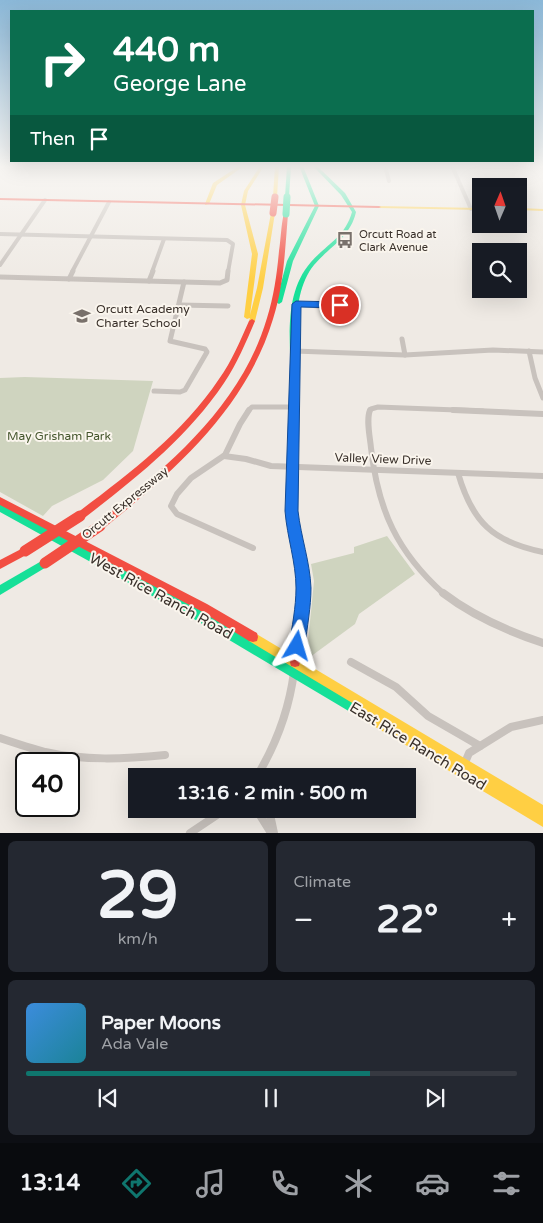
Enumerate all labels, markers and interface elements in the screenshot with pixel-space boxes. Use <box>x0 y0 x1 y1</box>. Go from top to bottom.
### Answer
text: 440 m <box>113 29 220 71</box>
icon: right <box>30 30 95 95</box>
text: George Lane <box>113 71 247 97</box>
icon: arrive <box>85 125 113 153</box>
text: Then <box>30 128 75 150</box>
north arrow <box>472 178 528 232</box>
map controls <box>472 178 527 298</box>
place label: Orcutt Road at Clark Avenue <box>359 228 436 254</box>
bus stop icon: Orcutt Road at Clark Avenue <box>335 230 355 250</box>
button: search <box>472 243 527 298</box>
pin <box>319 284 361 326</box>
icon: arrive <box>326 291 354 319</box>
place label: Orcutt Academy Charter School <box>96 302 190 330</box>
school or university icon: Orcutt Academy Charter School <box>72 306 92 326</box>
park label: May Grisham Park <box>7 429 111 443</box>
street label: Valley View Drive <box>334 450 432 468</box>
street label: Orcutt Expressway <box>79 464 171 542</box>
street label: West Rice Ranch Road <box>86 549 236 643</box>
position arrow <box>270 619 322 671</box>
street label: East Rice Ranch Road <box>346 698 490 794</box>
speed limit sign: 40 <box>15 752 80 817</box>
text: 13:16 · 2 min · 500 m <box>176 782 368 804</box>
text: 29 <box>97 857 179 936</box>
text: Climate <box>294 872 351 892</box>
text: 22° <box>376 897 438 943</box>
text: − <box>294 903 313 937</box>
text: + <box>501 903 517 937</box>
text: km/h <box>118 929 158 949</box>
text: Paper Moons <box>101 1012 221 1034</box>
text: Ada Vale <box>101 1034 168 1054</box>
icon: previous <box>94 1084 122 1112</box>
icon: pause <box>257 1084 285 1112</box>
icon: next <box>421 1084 449 1112</box>
icon: directions <box>119 1166 154 1201</box>
icon: music <box>193 1166 228 1201</box>
icon: phone <box>267 1166 302 1201</box>
icon: climate <box>341 1166 376 1201</box>
icon: car <box>415 1166 450 1201</box>
icon: filters <box>489 1166 524 1201</box>
text: 13:14 <box>19 1170 80 1196</box>

